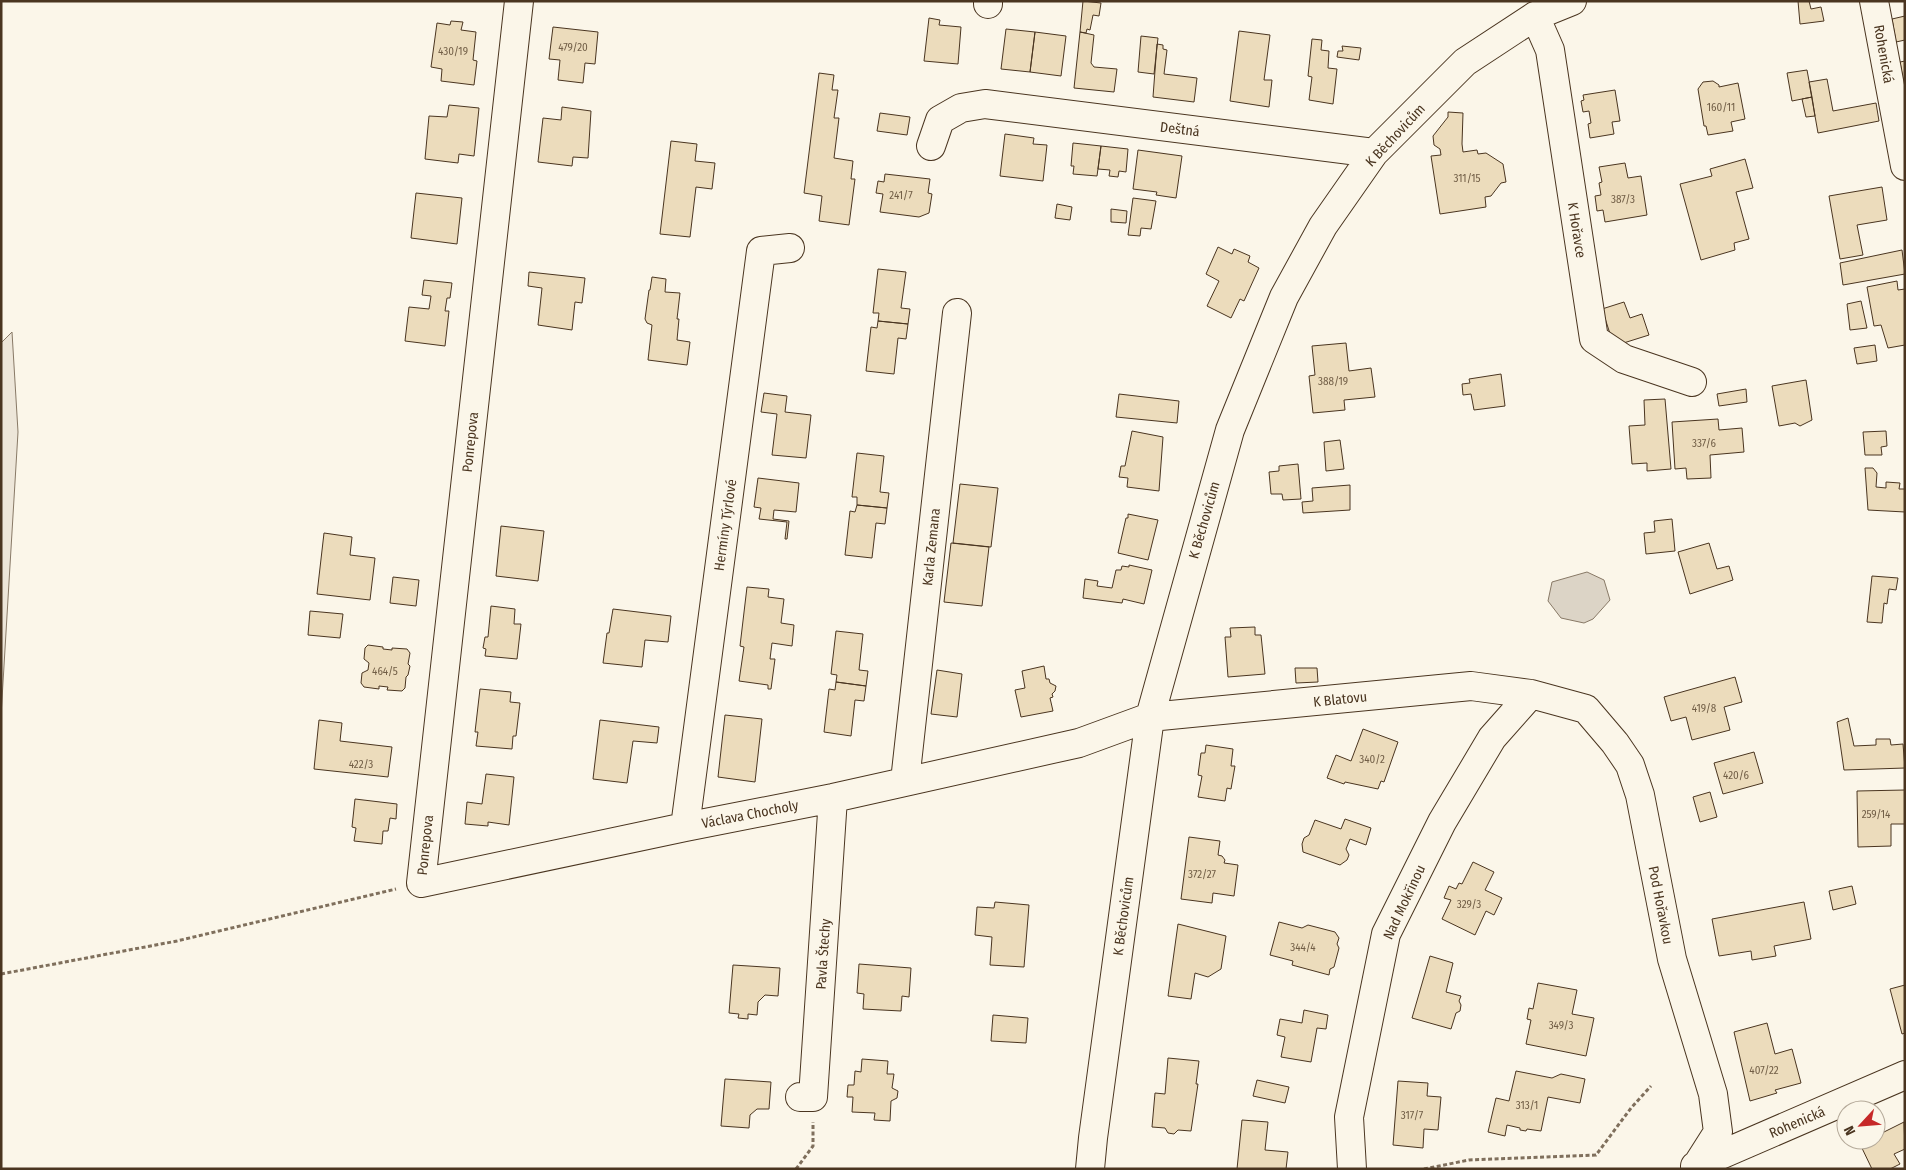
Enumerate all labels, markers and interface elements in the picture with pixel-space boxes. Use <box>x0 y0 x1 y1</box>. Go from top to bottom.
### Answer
street label: Rohenická <box>1870 23 1897 85</box>
house number: 479/20 <box>558 41 588 54</box>
house number: 430/19 <box>438 45 468 58</box>
street label: K Běchovicům <box>1362 100 1429 170</box>
house number: 160/11 <box>1707 101 1735 114</box>
street label: Deštná <box>1159 119 1201 140</box>
house number: 311/15 <box>1454 172 1480 185</box>
house number: 241/7 <box>889 189 913 202</box>
house number: 387/3 <box>1611 193 1635 206</box>
street label: K Hořavce <box>1564 201 1589 259</box>
house number: 388/19 <box>1318 375 1348 388</box>
street label: Ponrepova <box>459 411 482 473</box>
house number: 337/6 <box>1692 437 1717 450</box>
street label: Hermíny Týrlové <box>711 478 740 572</box>
street label: K Běchovicům <box>1185 479 1224 561</box>
street label: Karla Zemana <box>919 507 944 587</box>
house number: 464/5 <box>372 665 398 678</box>
street label: K Blatovu <box>1312 688 1368 711</box>
house number: 419/8 <box>1692 702 1717 715</box>
house number: 340/2 <box>1359 753 1385 766</box>
house number: 422/3 <box>349 758 373 771</box>
house number: 420/6 <box>1723 769 1750 782</box>
street label: Václava Chocholy <box>700 797 801 832</box>
house number: 259/14 <box>1862 808 1891 821</box>
street label: Ponrepova <box>414 814 437 876</box>
street label: Nad Mokřinou <box>1380 862 1429 942</box>
street label: Pod Hořavkou <box>1645 865 1676 946</box>
house number: 372/27 <box>1188 868 1217 881</box>
street label: K Běchovicům <box>1110 875 1137 957</box>
house number: 329/3 <box>1457 898 1481 911</box>
street label: Pavla Štechy <box>812 917 835 990</box>
house number: 344/4 <box>1290 941 1316 954</box>
house number: 349/3 <box>1549 1019 1573 1032</box>
house number: 407/22 <box>1749 1064 1779 1077</box>
house number: 313/1 <box>1516 1099 1538 1112</box>
north arrow <box>1836 1100 1886 1150</box>
street label: Rohenická <box>1767 1103 1828 1142</box>
house number: 317/7 <box>1401 1109 1424 1122</box>
text: N <box>1840 1123 1859 1138</box>

